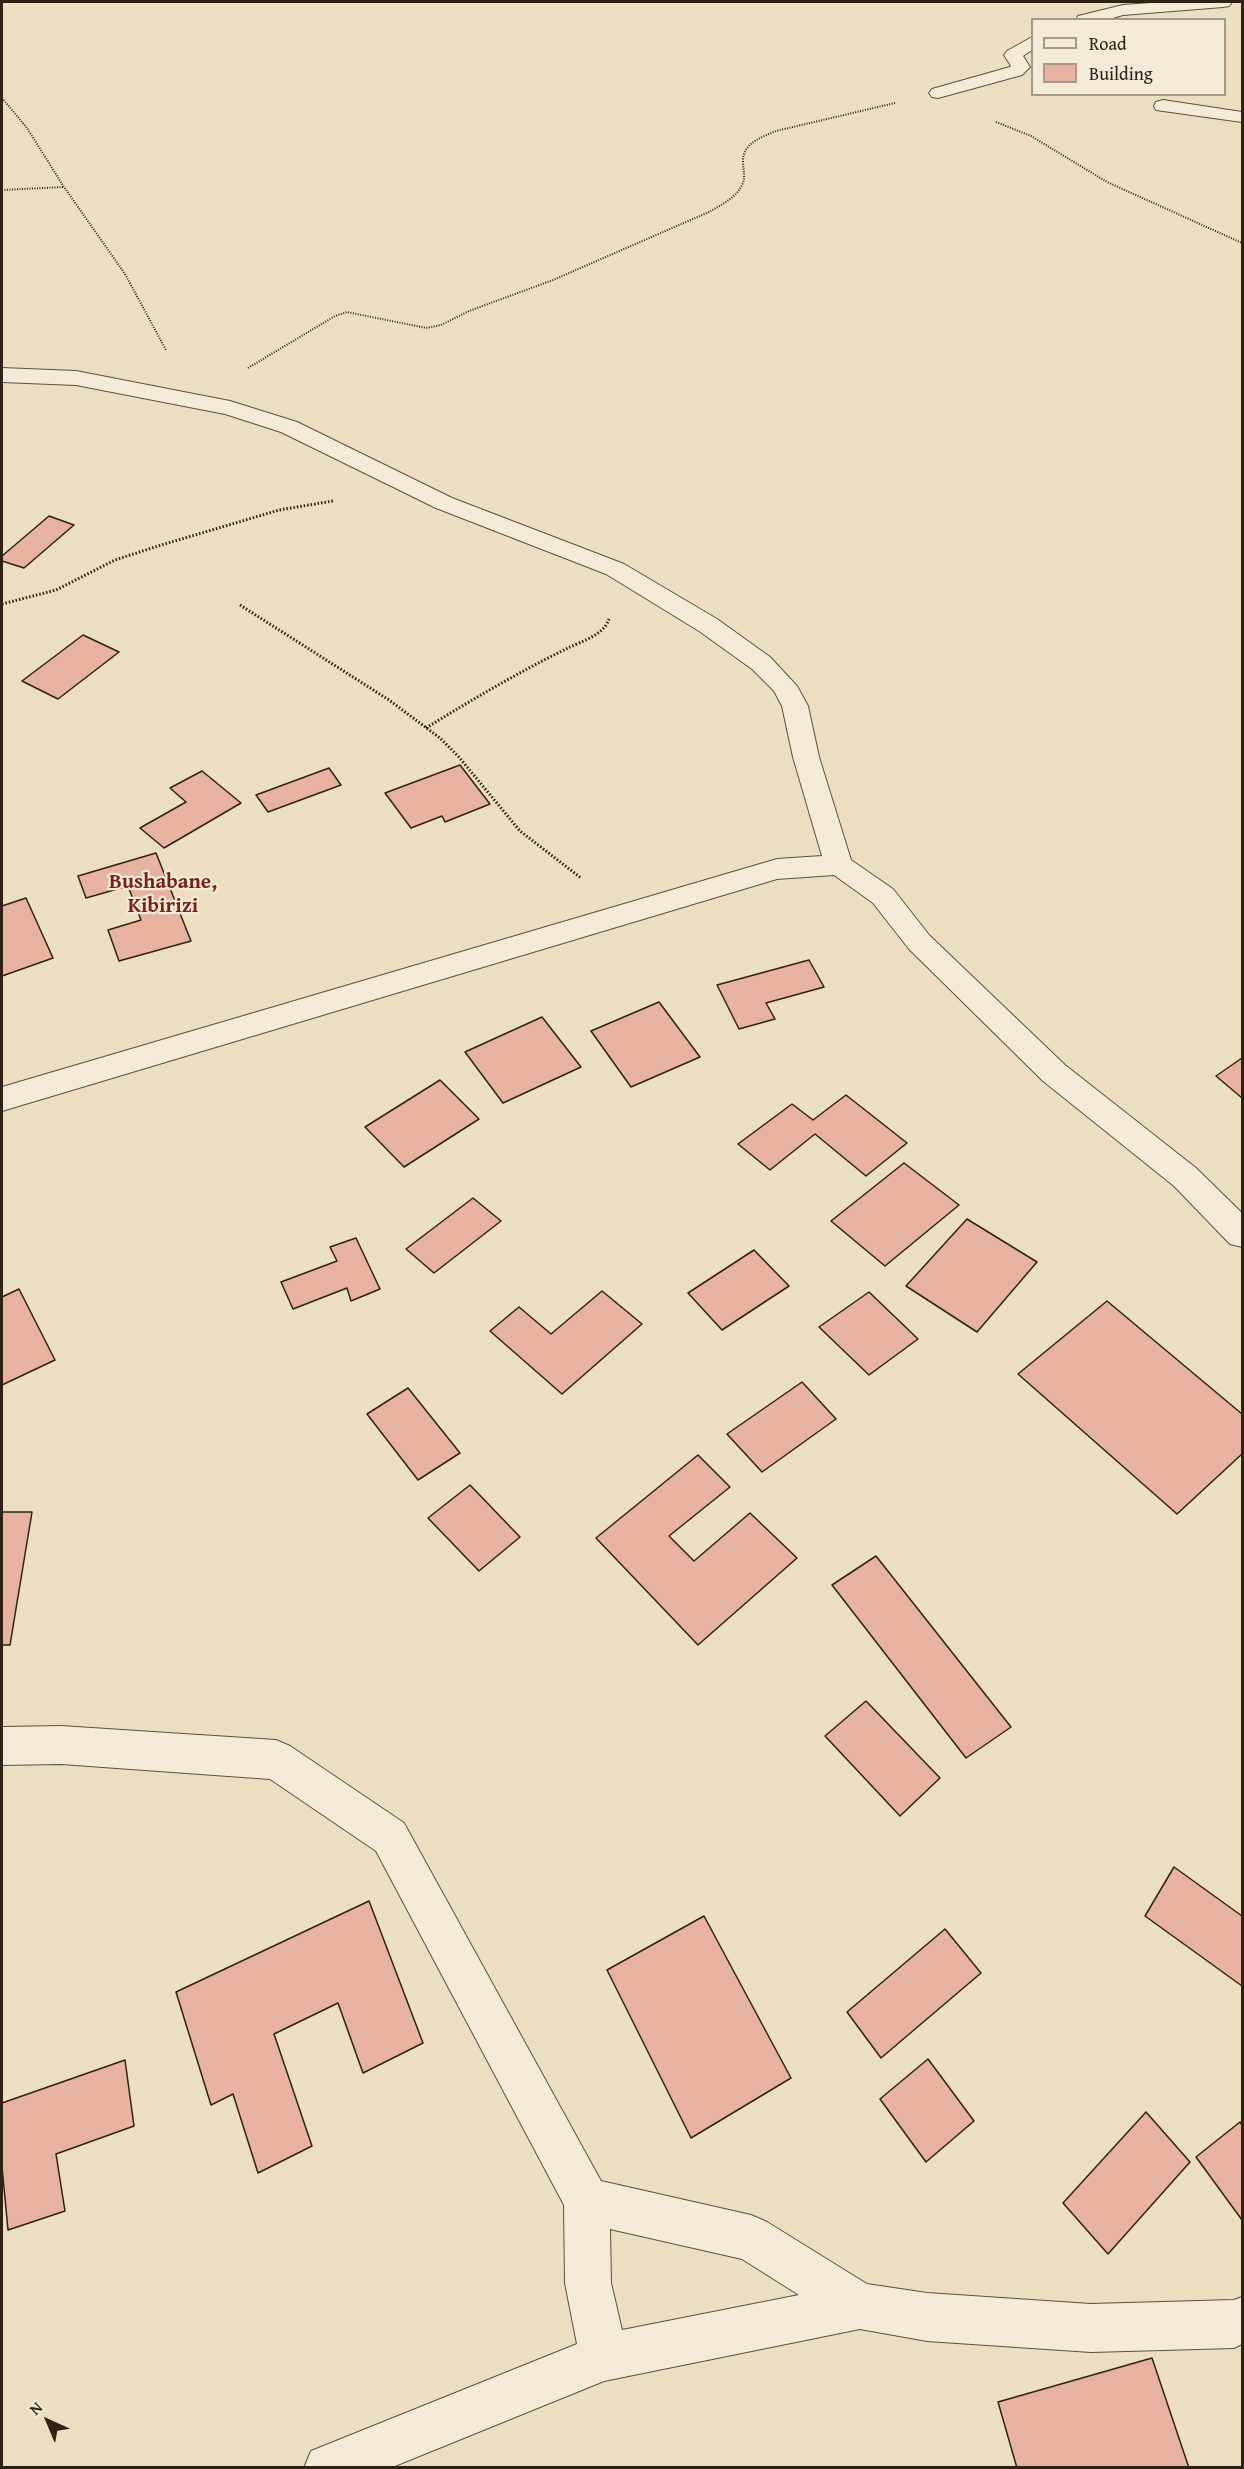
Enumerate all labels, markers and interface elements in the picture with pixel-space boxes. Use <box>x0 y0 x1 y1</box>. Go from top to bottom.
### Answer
legend <box>1031 18 1226 96</box>
text: Road <box>1089 30 1127 57</box>
text: Building <box>1089 60 1153 87</box>
district label: Bushabane, Kibirizi <box>109 870 217 920</box>
north arrow <box>18 2391 78 2451</box>
text: N <box>23 2396 48 2420</box>

